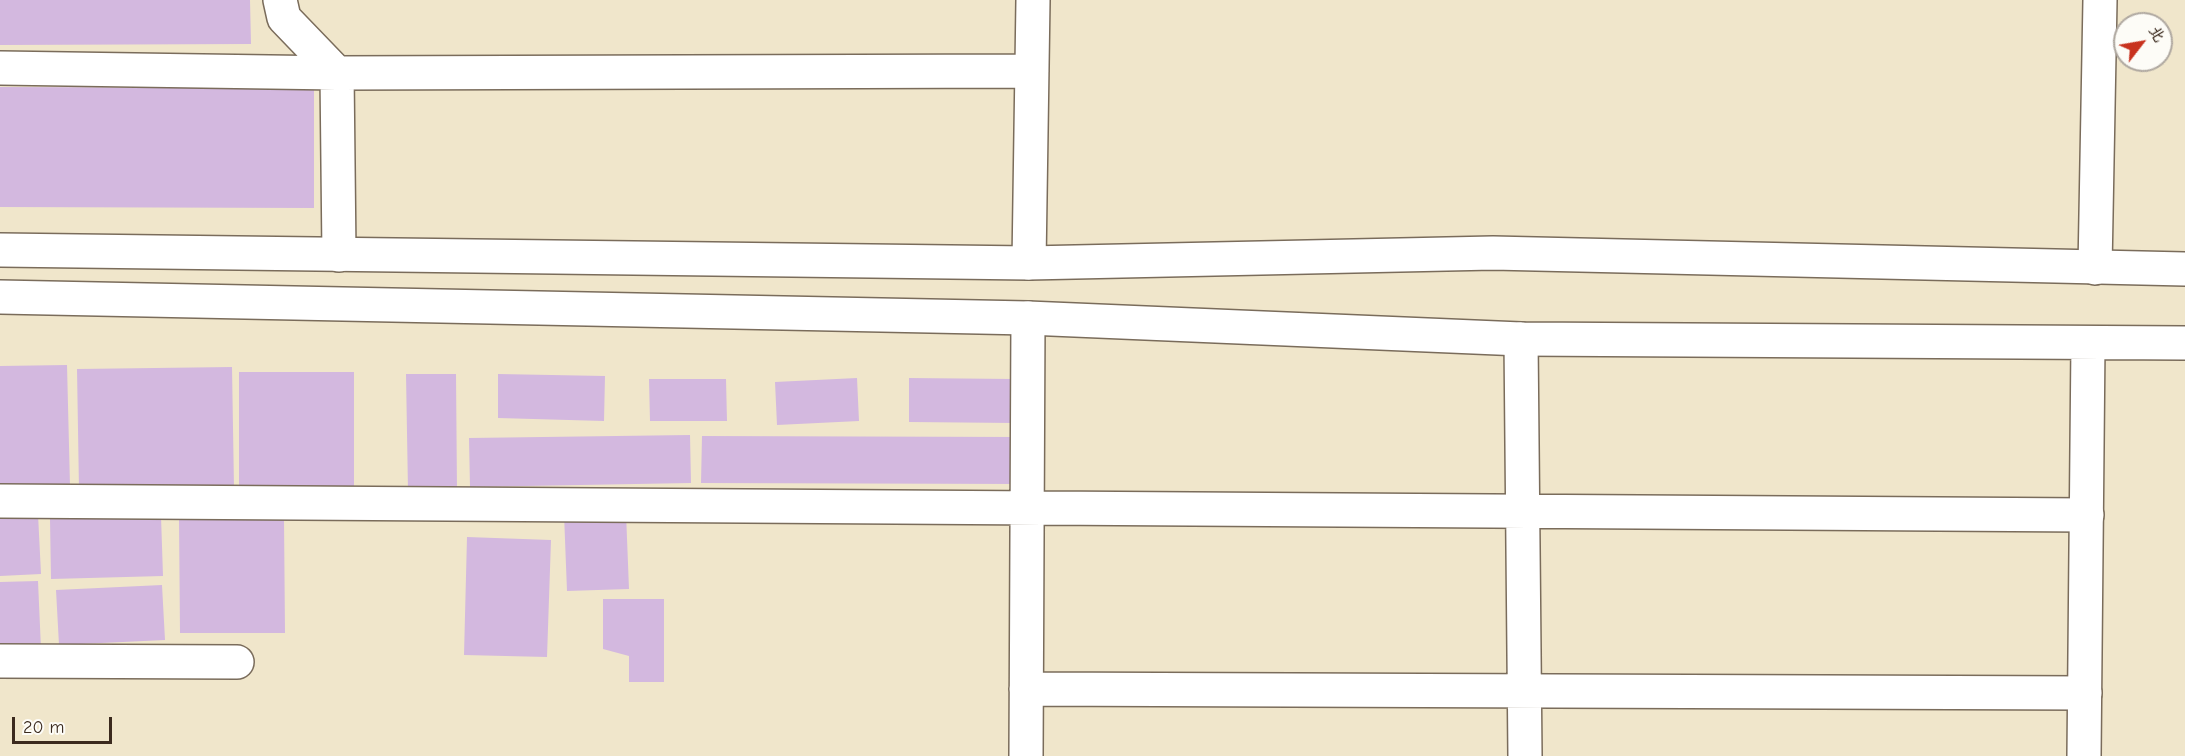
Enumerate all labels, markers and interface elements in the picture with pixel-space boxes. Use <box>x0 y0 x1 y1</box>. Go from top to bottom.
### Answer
north arrow <box>2113 12 2173 72</box>
text: 北 <box>2145 22 2169 45</box>
scale bar <box>15 705 116 743</box>
text: 20 m <box>23 717 64 738</box>

